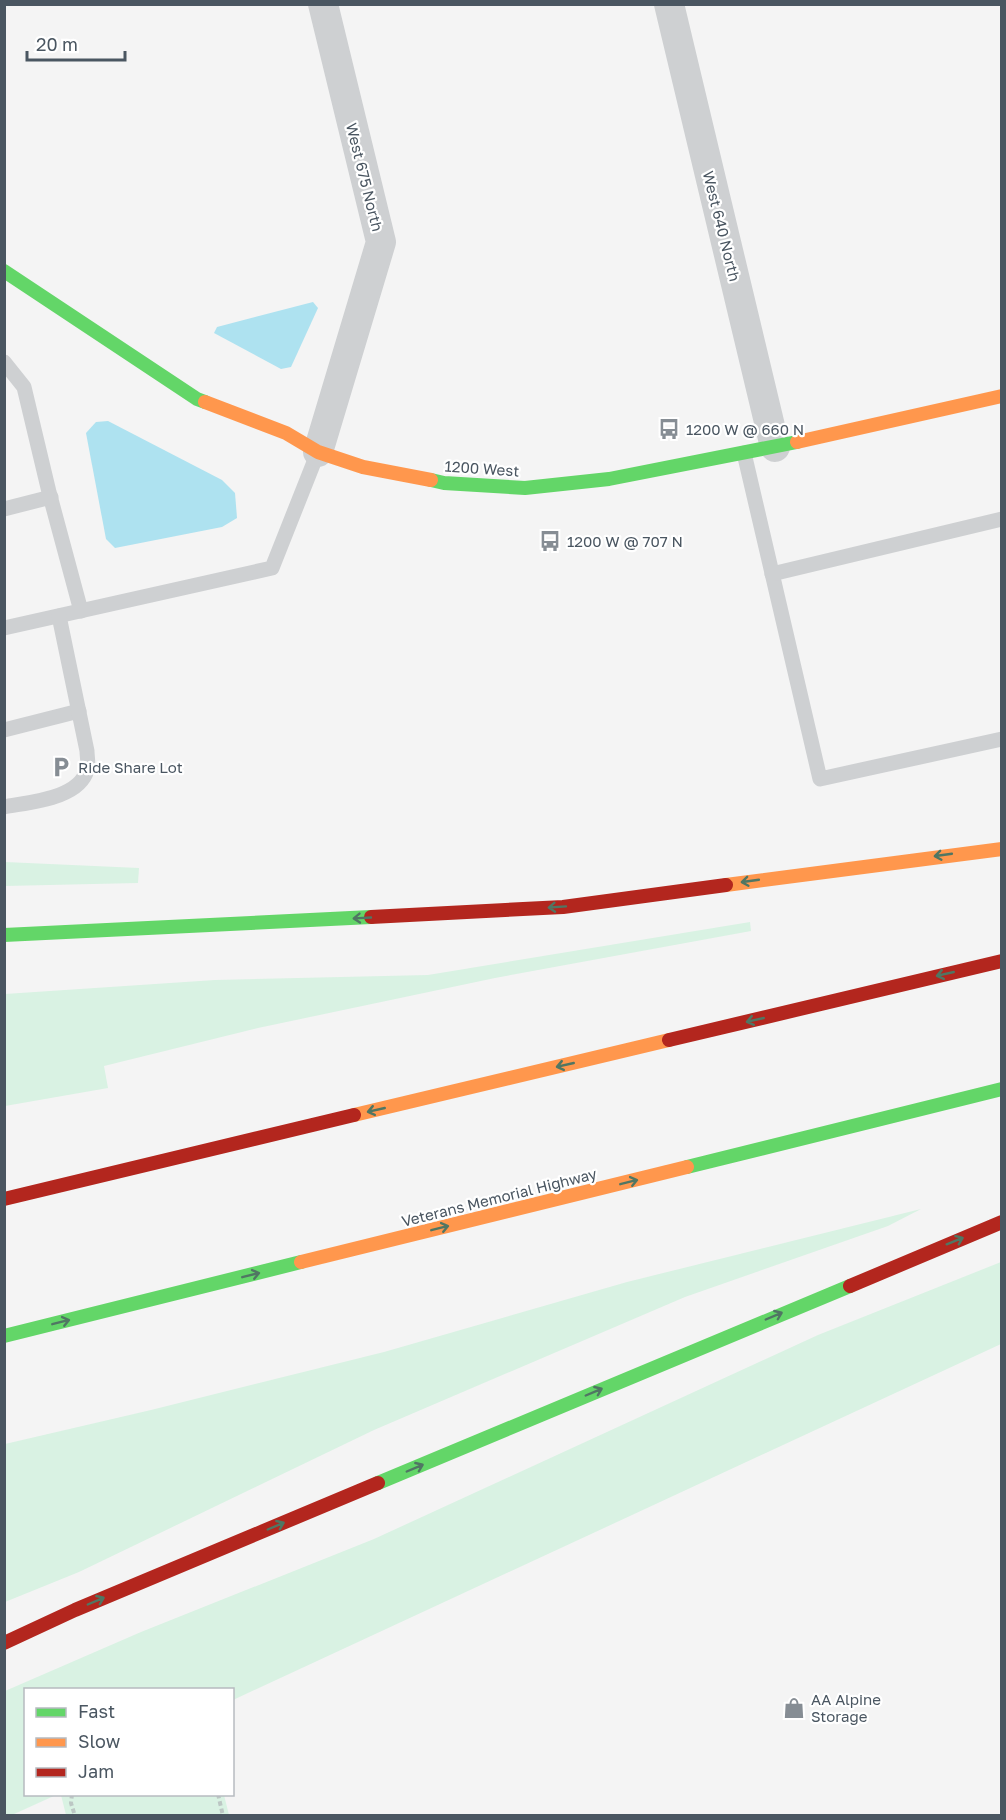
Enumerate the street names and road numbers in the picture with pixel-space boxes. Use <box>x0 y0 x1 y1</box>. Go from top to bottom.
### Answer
street label: West 675 North <box>343 121 387 233</box>
street label: West 640 North <box>700 169 744 283</box>
street label: 1200 West <box>444 456 520 480</box>
street label: Veterans Memorial Highway <box>400 1164 599 1230</box>

